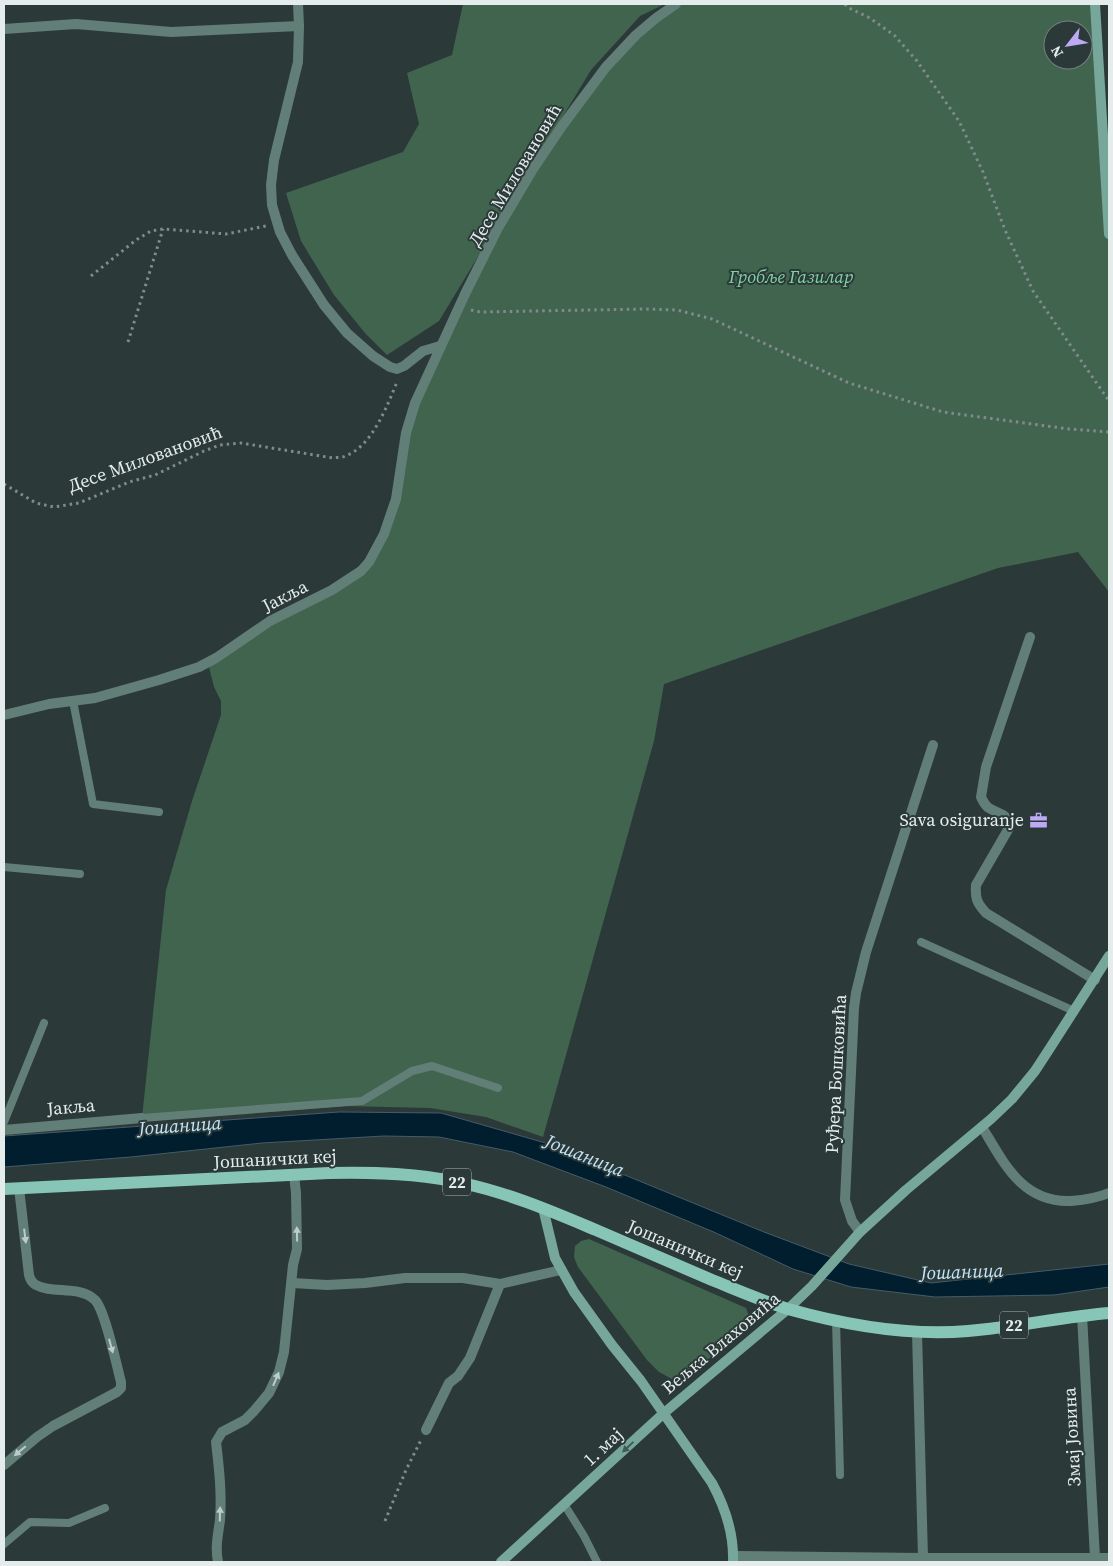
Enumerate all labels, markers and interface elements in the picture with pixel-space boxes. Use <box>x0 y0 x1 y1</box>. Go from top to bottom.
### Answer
north arrow <box>1043 20 1093 70</box>
text: N <box>1046 42 1068 61</box>
street label: Десе Миловановић <box>462 98 567 251</box>
park label: Гробље Газилар <box>728 264 853 289</box>
street label: Десе Миловановић <box>64 419 226 498</box>
street label: Јакља <box>257 573 313 618</box>
place label: Sava osiguranje <box>899 807 1024 832</box>
office icon: Sava osiguranje <box>1028 810 1048 830</box>
street label: Руђера Бошковића <box>819 993 852 1154</box>
street label: Јакља <box>45 1092 97 1121</box>
water label: Јошаница <box>135 1109 222 1141</box>
water label: Јошаница <box>539 1126 628 1183</box>
street label: Јошанички кеј <box>212 1143 337 1174</box>
road number: 22 <box>443 1168 471 1196</box>
street label: Јошанички кеј <box>623 1213 747 1284</box>
one-way arrow <box>292 1226 300 1242</box>
one-way arrow <box>21 1229 29 1245</box>
water label: Јошаница <box>917 1257 1004 1286</box>
street label: Вељка Влаховића <box>656 1285 786 1400</box>
road number: 22 <box>1000 1312 1028 1338</box>
one-way arrow <box>108 1339 116 1354</box>
one-way arrow <box>272 1371 280 1386</box>
street label: Змај Јовина <box>1056 1386 1087 1487</box>
street label: 1. мај <box>577 1422 628 1471</box>
one-way arrow <box>623 1441 635 1453</box>
one-way arrow <box>14 1446 27 1457</box>
one-way arrow <box>216 1506 224 1522</box>

